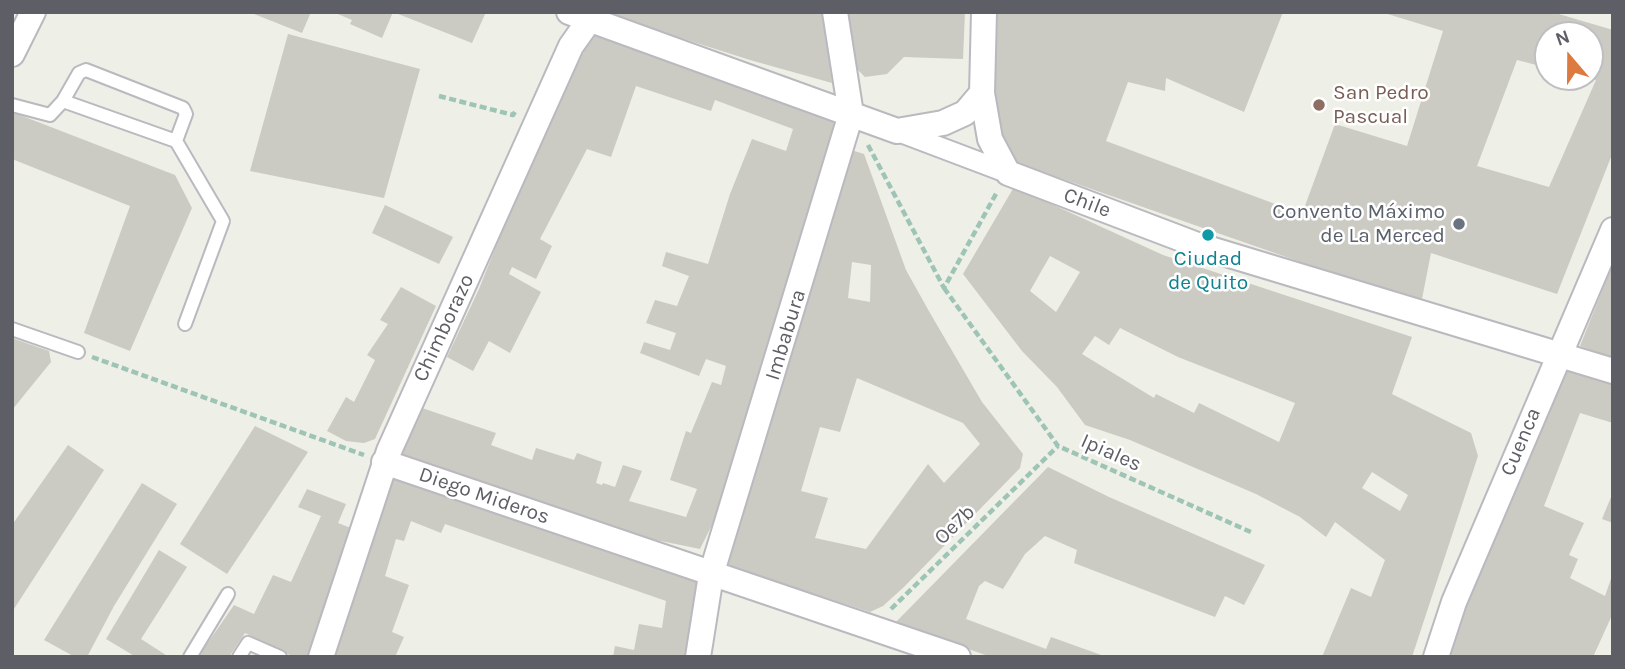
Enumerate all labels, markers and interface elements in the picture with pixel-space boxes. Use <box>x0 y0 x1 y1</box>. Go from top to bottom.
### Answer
north arrow <box>1534 21 1604 91</box>
text: N <box>1552 25 1573 51</box>
place label: San Pedro Pascual <box>1333 80 1429 130</box>
marker: San Pedro Pascual <box>1311 97 1327 113</box>
street label: Chile <box>1060 183 1114 223</box>
place label: Convento Máximo de La Merced <box>1272 199 1445 249</box>
marker: Convento Máximo de La Merced <box>1451 216 1467 232</box>
marker: Ciudad de Quito <box>1200 227 1216 243</box>
place label: Ciudad de Quito <box>1168 246 1248 296</box>
street label: Chimborazo <box>408 270 480 386</box>
street label: Imbabura <box>760 286 812 384</box>
street label: Cuenca <box>1495 404 1547 480</box>
street label: Ipiales <box>1077 429 1145 477</box>
street label: Diego Mideros <box>415 462 553 530</box>
street label: Oe7b <box>929 500 981 550</box>

